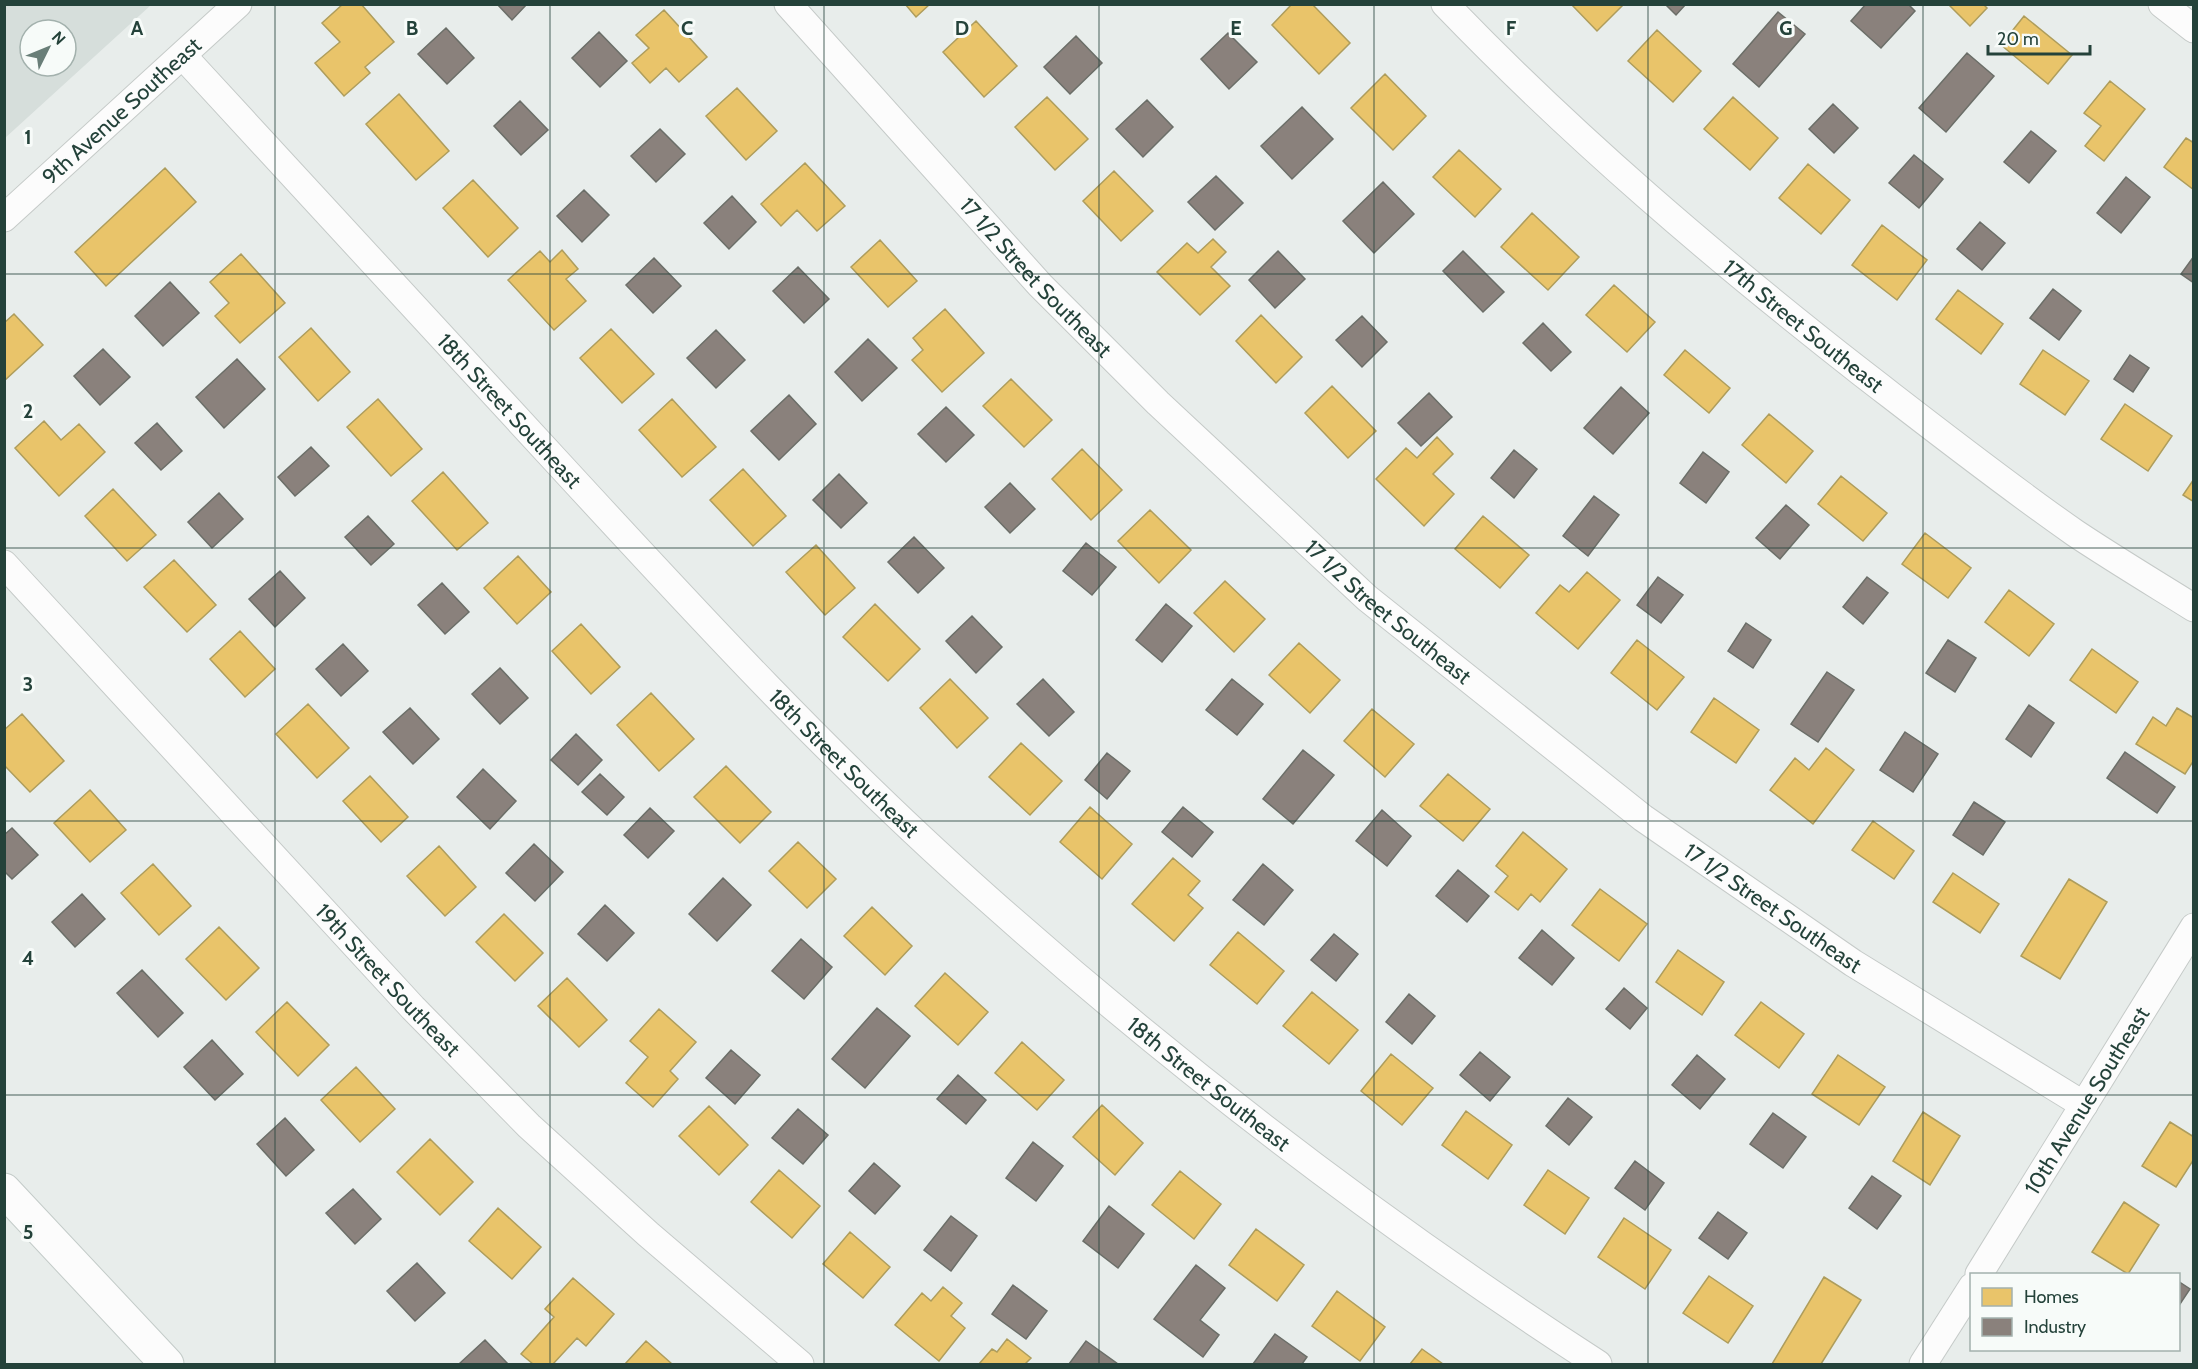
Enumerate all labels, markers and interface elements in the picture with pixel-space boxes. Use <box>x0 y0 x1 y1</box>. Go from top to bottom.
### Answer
text: A <box>131 16 144 40</box>
text: B <box>406 16 418 40</box>
text: C <box>681 16 693 40</box>
text: D <box>955 16 969 40</box>
text: E <box>1230 16 1242 40</box>
text: F <box>1506 16 1517 40</box>
text: G <box>1779 16 1793 40</box>
north arrow <box>18 18 78 78</box>
scale bar <box>1988 18 2090 56</box>
text: N <box>48 27 69 49</box>
text: 20 m <box>1997 28 2039 50</box>
street label: 9th Avenue Southeast <box>37 31 207 190</box>
text: 1 <box>24 125 32 149</box>
street label: 17 1/2 Street Southeast <box>954 192 1118 363</box>
street label: 17th Street Southeast <box>1717 254 1889 399</box>
street label: 18th Street Southeast <box>431 328 587 494</box>
text: 2 <box>23 399 33 423</box>
street label: 17 1/2 Street Southeast <box>1299 534 1477 690</box>
text: 3 <box>23 672 33 696</box>
street label: 18th Street Southeast <box>763 683 925 844</box>
street label: 17 1/2 Street Southeast <box>1679 837 1867 979</box>
street label: 19th Street Southeast <box>310 898 466 1063</box>
text: 4 <box>22 946 34 970</box>
street label: 10th Avenue Southeast <box>2019 1002 2155 1200</box>
street label: 18th Street Southeast <box>1121 1011 1296 1157</box>
text: 5 <box>23 1220 33 1244</box>
legend <box>1970 1273 2180 1351</box>
text: Homes <box>2024 1286 2079 1308</box>
text: Industry <box>2024 1316 2086 1338</box>

